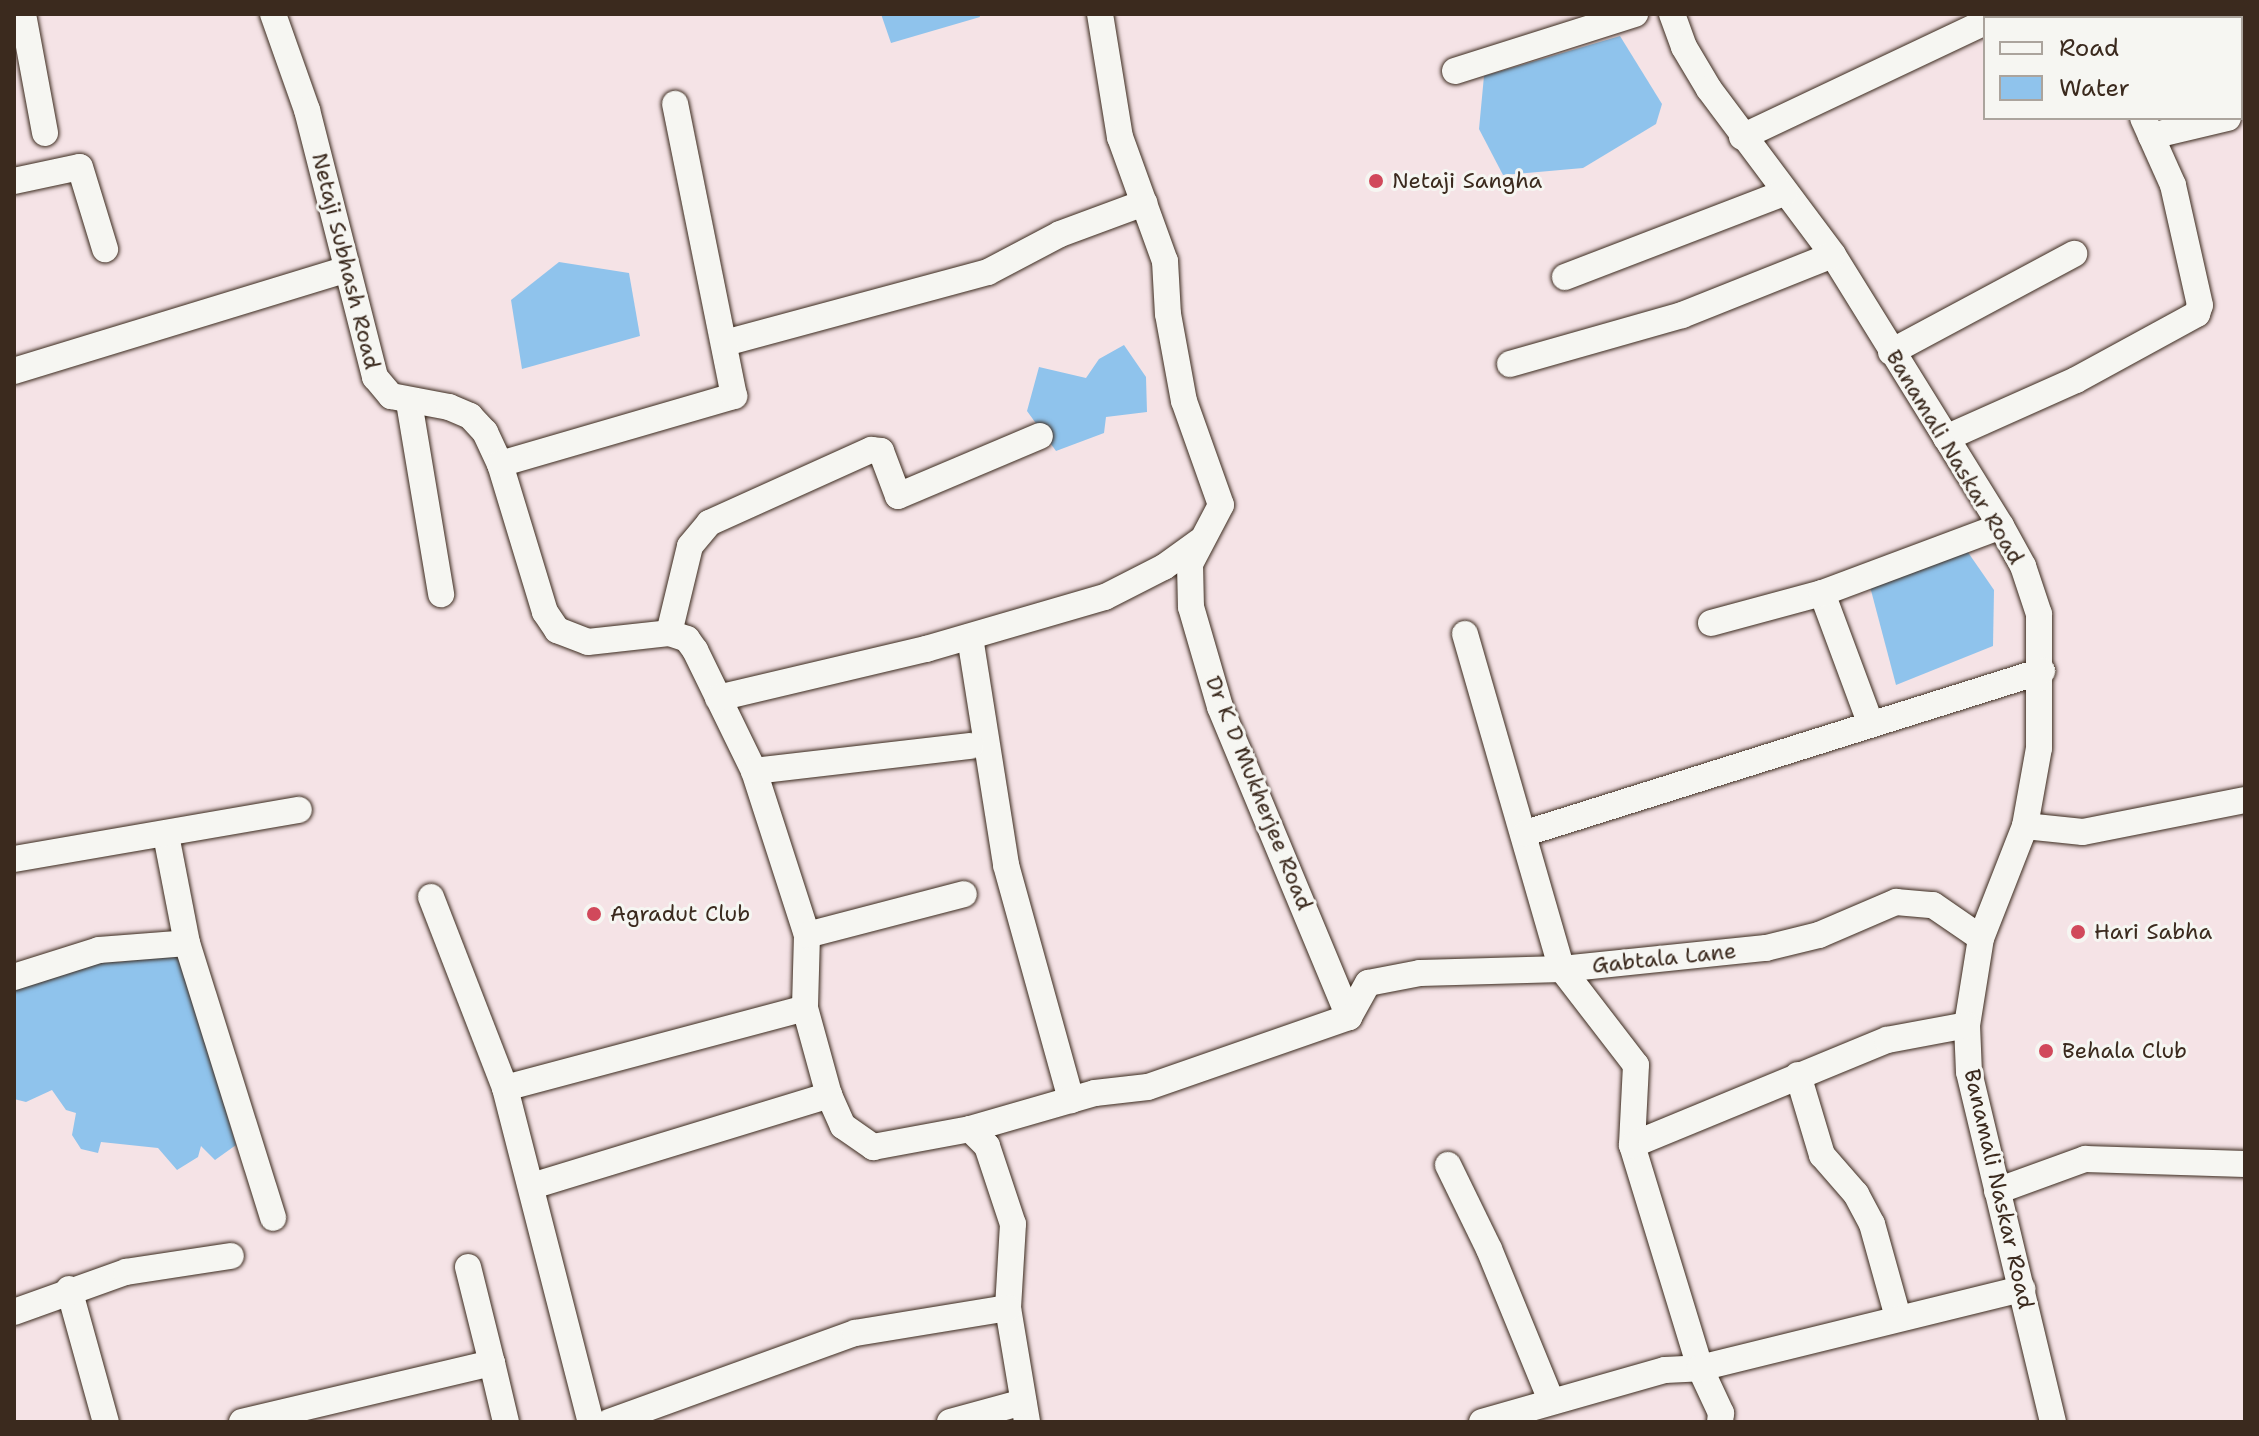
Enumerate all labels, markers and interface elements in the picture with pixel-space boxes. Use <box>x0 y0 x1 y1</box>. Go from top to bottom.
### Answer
legend <box>1983 16 2243 120</box>
text: Road <box>2059 32 2119 64</box>
text: Water <box>2059 72 2130 104</box>
street label: Netaji Subhash Road <box>306 150 386 372</box>
place label: Netaji Sangha <box>1392 168 1542 194</box>
marker: Netaji Sangha <box>1367 172 1385 190</box>
street label: Banamali Naskar Road <box>1880 345 2030 569</box>
street label: Dr K D Mukherjee Road <box>1200 672 1318 914</box>
place label: Agradut Club <box>610 901 750 927</box>
marker: Agradut Club <box>585 905 603 923</box>
place label: Hari Sabha <box>2094 919 2212 945</box>
marker: Hari Sabha <box>2069 923 2087 941</box>
street label: Gabtala Lane <box>1591 937 1737 979</box>
place label: Behala Club <box>2062 1038 2187 1064</box>
marker: Behala Club <box>2037 1042 2055 1060</box>
street label: Banamali Naskar Road <box>1959 1066 2039 1312</box>

